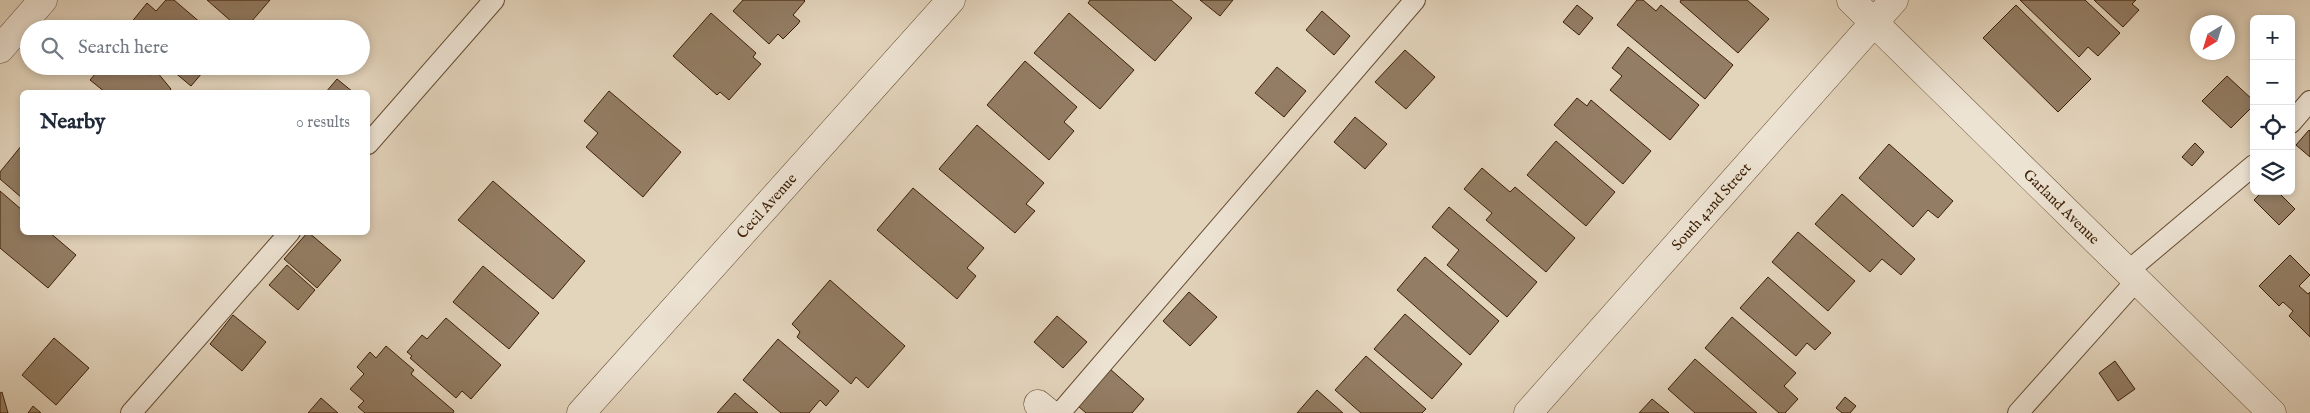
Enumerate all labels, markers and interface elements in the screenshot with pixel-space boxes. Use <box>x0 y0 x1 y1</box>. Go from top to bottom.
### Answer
north arrow <box>2190 15 2235 60</box>
map controls <box>2250 15 2295 195</box>
button: + <box>2250 15 2295 60</box>
search box <box>20 20 370 75</box>
icon: search <box>38 34 66 62</box>
text: Search here <box>78 36 169 60</box>
button: − <box>2250 60 2295 105</box>
button: locate <box>2250 105 2295 150</box>
text: Nearby <box>40 109 105 136</box>
text: 0 results <box>296 113 350 133</box>
button: layers <box>2250 150 2295 195</box>
street label: South 42nd Street <box>1667 159 1755 254</box>
street label: Garland Avenue <box>2019 165 2104 248</box>
street label: Cecil Avenue <box>732 169 801 243</box>

